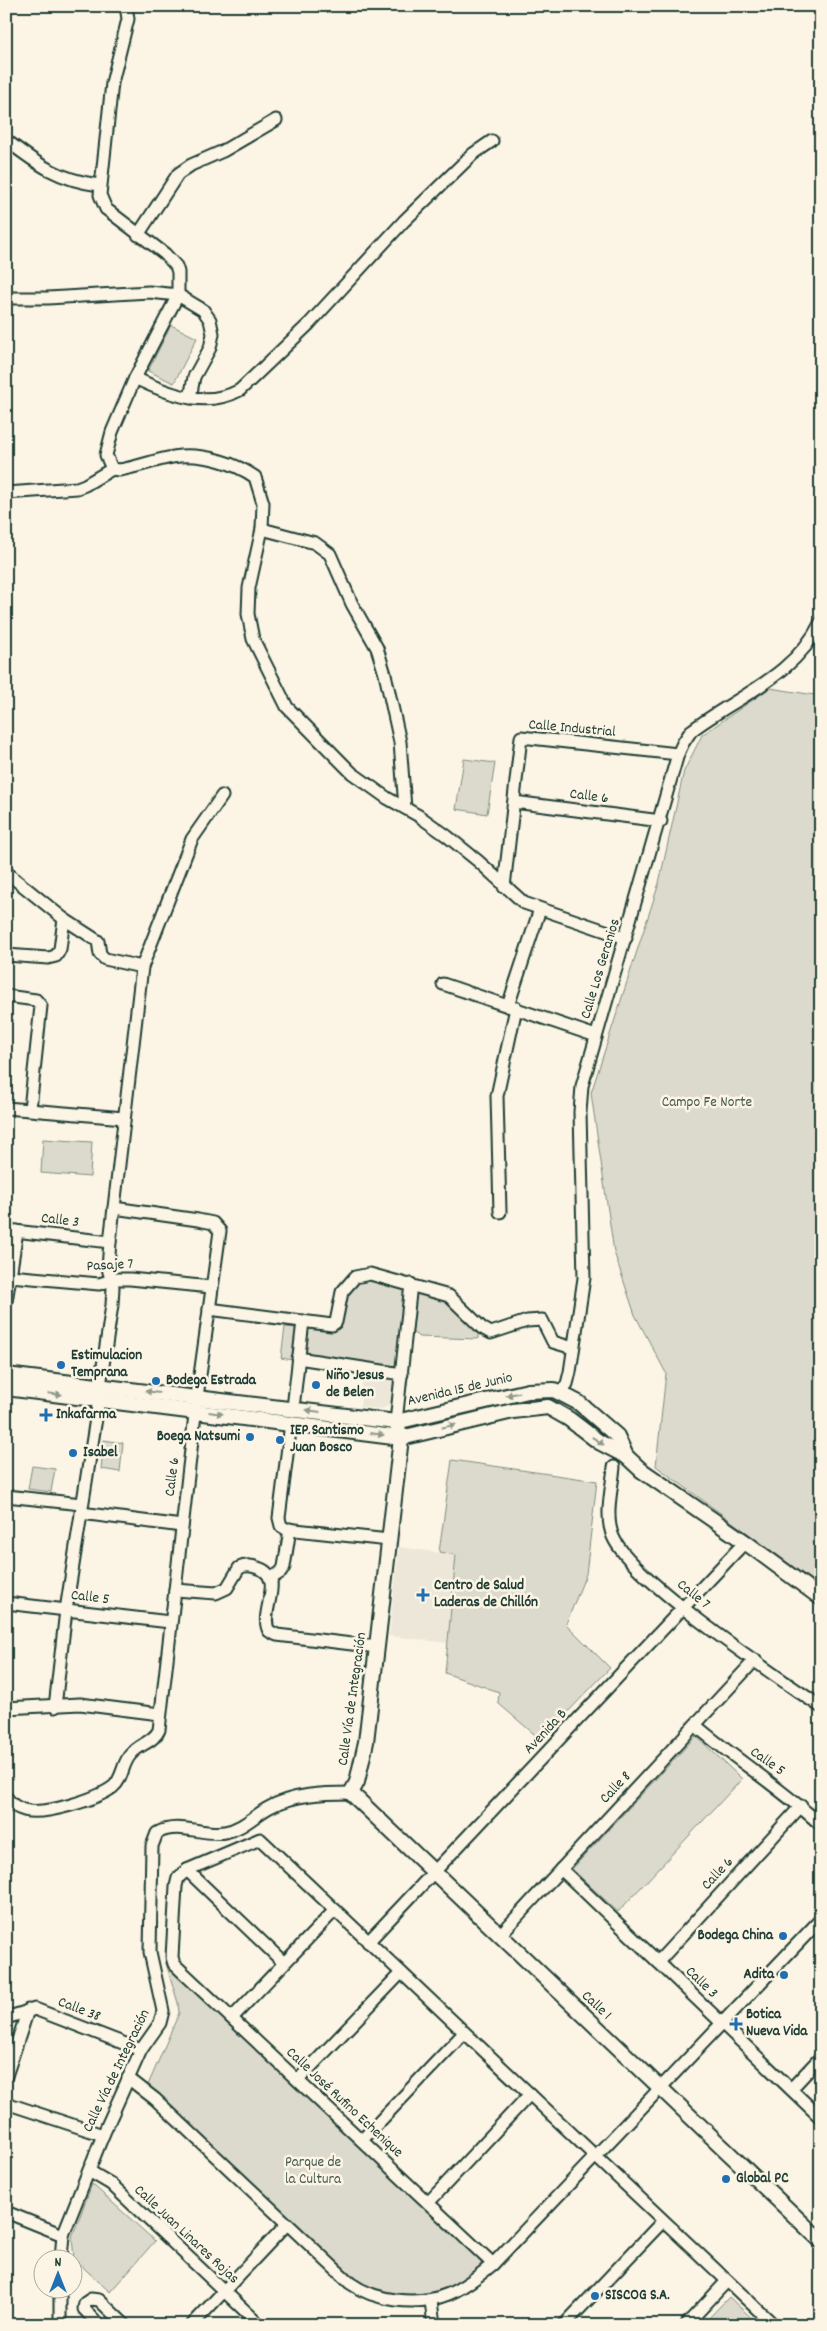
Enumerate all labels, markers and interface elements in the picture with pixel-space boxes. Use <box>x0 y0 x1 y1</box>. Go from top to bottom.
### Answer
street label: Calle Industrial <box>527 714 617 744</box>
street label: Calle 6 <box>568 784 610 810</box>
street label: Calle Los Geranios <box>575 916 627 1022</box>
park label: Campo Fe Norte <box>662 1092 753 1114</box>
street label: Calle 3 <box>40 1208 80 1234</box>
street label: Pasaje 7 <box>86 1254 134 1278</box>
place label: Estimulacion Temprana <box>71 1345 142 1384</box>
marker: Estimulacion Temprana <box>55 1359 67 1371</box>
place label: Niño Jesus de Belen <box>326 1365 384 1404</box>
street label: Avenida 15 de Junio <box>405 1367 515 1413</box>
place label: Bodega Estrada <box>166 1370 257 1392</box>
marker: Bodega Estrada <box>150 1375 162 1387</box>
marker: Niño Jesus de Belen <box>310 1379 322 1391</box>
one-way arrow <box>144 1388 160 1396</box>
one-way arrow <box>47 1390 63 1398</box>
one-way arrow <box>505 1390 521 1398</box>
place label: Inkafarma <box>56 1404 117 1426</box>
one-way arrow <box>305 1407 321 1415</box>
marker: Inkafarma <box>40 1409 52 1421</box>
one-way arrow <box>208 1409 224 1417</box>
place label: IEP Santismo Juan Bosco <box>290 1420 364 1459</box>
one-way arrow <box>441 1422 456 1430</box>
place label: Boega Natsumi <box>157 1426 240 1448</box>
marker: Boega Natsumi <box>244 1431 256 1443</box>
one-way arrow <box>369 1431 385 1439</box>
marker: IEP Santismo Juan Bosco <box>274 1434 286 1446</box>
one-way arrow <box>592 1436 605 1446</box>
place label: Isabel <box>83 1442 118 1464</box>
marker: Isabel <box>67 1447 79 1459</box>
street label: Calle 6 <box>160 1456 186 1498</box>
place label: Centro de Salud Laderas de Chillón <box>434 1575 538 1614</box>
street label: Calle 7 <box>672 1575 715 1615</box>
street label: Calle 5 <box>70 1585 111 1611</box>
marker: Centro de Salud Laderas de Chillón <box>416 1588 430 1602</box>
street label: Calle Vía de Integración <box>333 1631 373 1767</box>
street label: Avenida B <box>519 1704 573 1760</box>
street label: Calle 5 <box>745 1742 789 1782</box>
street label: Calle 8 <box>595 1767 637 1809</box>
street label: Calle 6 <box>697 1852 739 1896</box>
place label: Bodega China <box>698 1925 774 1947</box>
marker: Bodega China <box>777 1930 789 1942</box>
street label: Calle 3 <box>680 1962 722 2004</box>
place label: Adita <box>743 1964 775 1986</box>
marker: Adita <box>778 1969 790 1981</box>
street label: Calle 1 <box>576 1986 616 2026</box>
street label: Calle 38 <box>54 1992 104 2028</box>
place label: Botica Nueva Vida <box>746 2004 808 2043</box>
street label: Calle Vía de Integración <box>78 2006 156 2136</box>
marker: Botica Nueva Vida <box>730 2018 742 2030</box>
street label: Calle José Rufino Echenique <box>280 2043 408 2164</box>
park label: Parque de la Cultura <box>285 2152 342 2191</box>
place label: Global PC <box>736 2168 789 2190</box>
marker: Global PC <box>720 2173 732 2185</box>
street label: Calle Juan Linares Rojas <box>128 2180 244 2290</box>
north arrow <box>32 2248 82 2298</box>
text: N <box>55 2253 62 2273</box>
place label: SISCOG S.A. <box>605 2285 670 2307</box>
marker: SISCOG S.A. <box>589 2290 601 2302</box>

